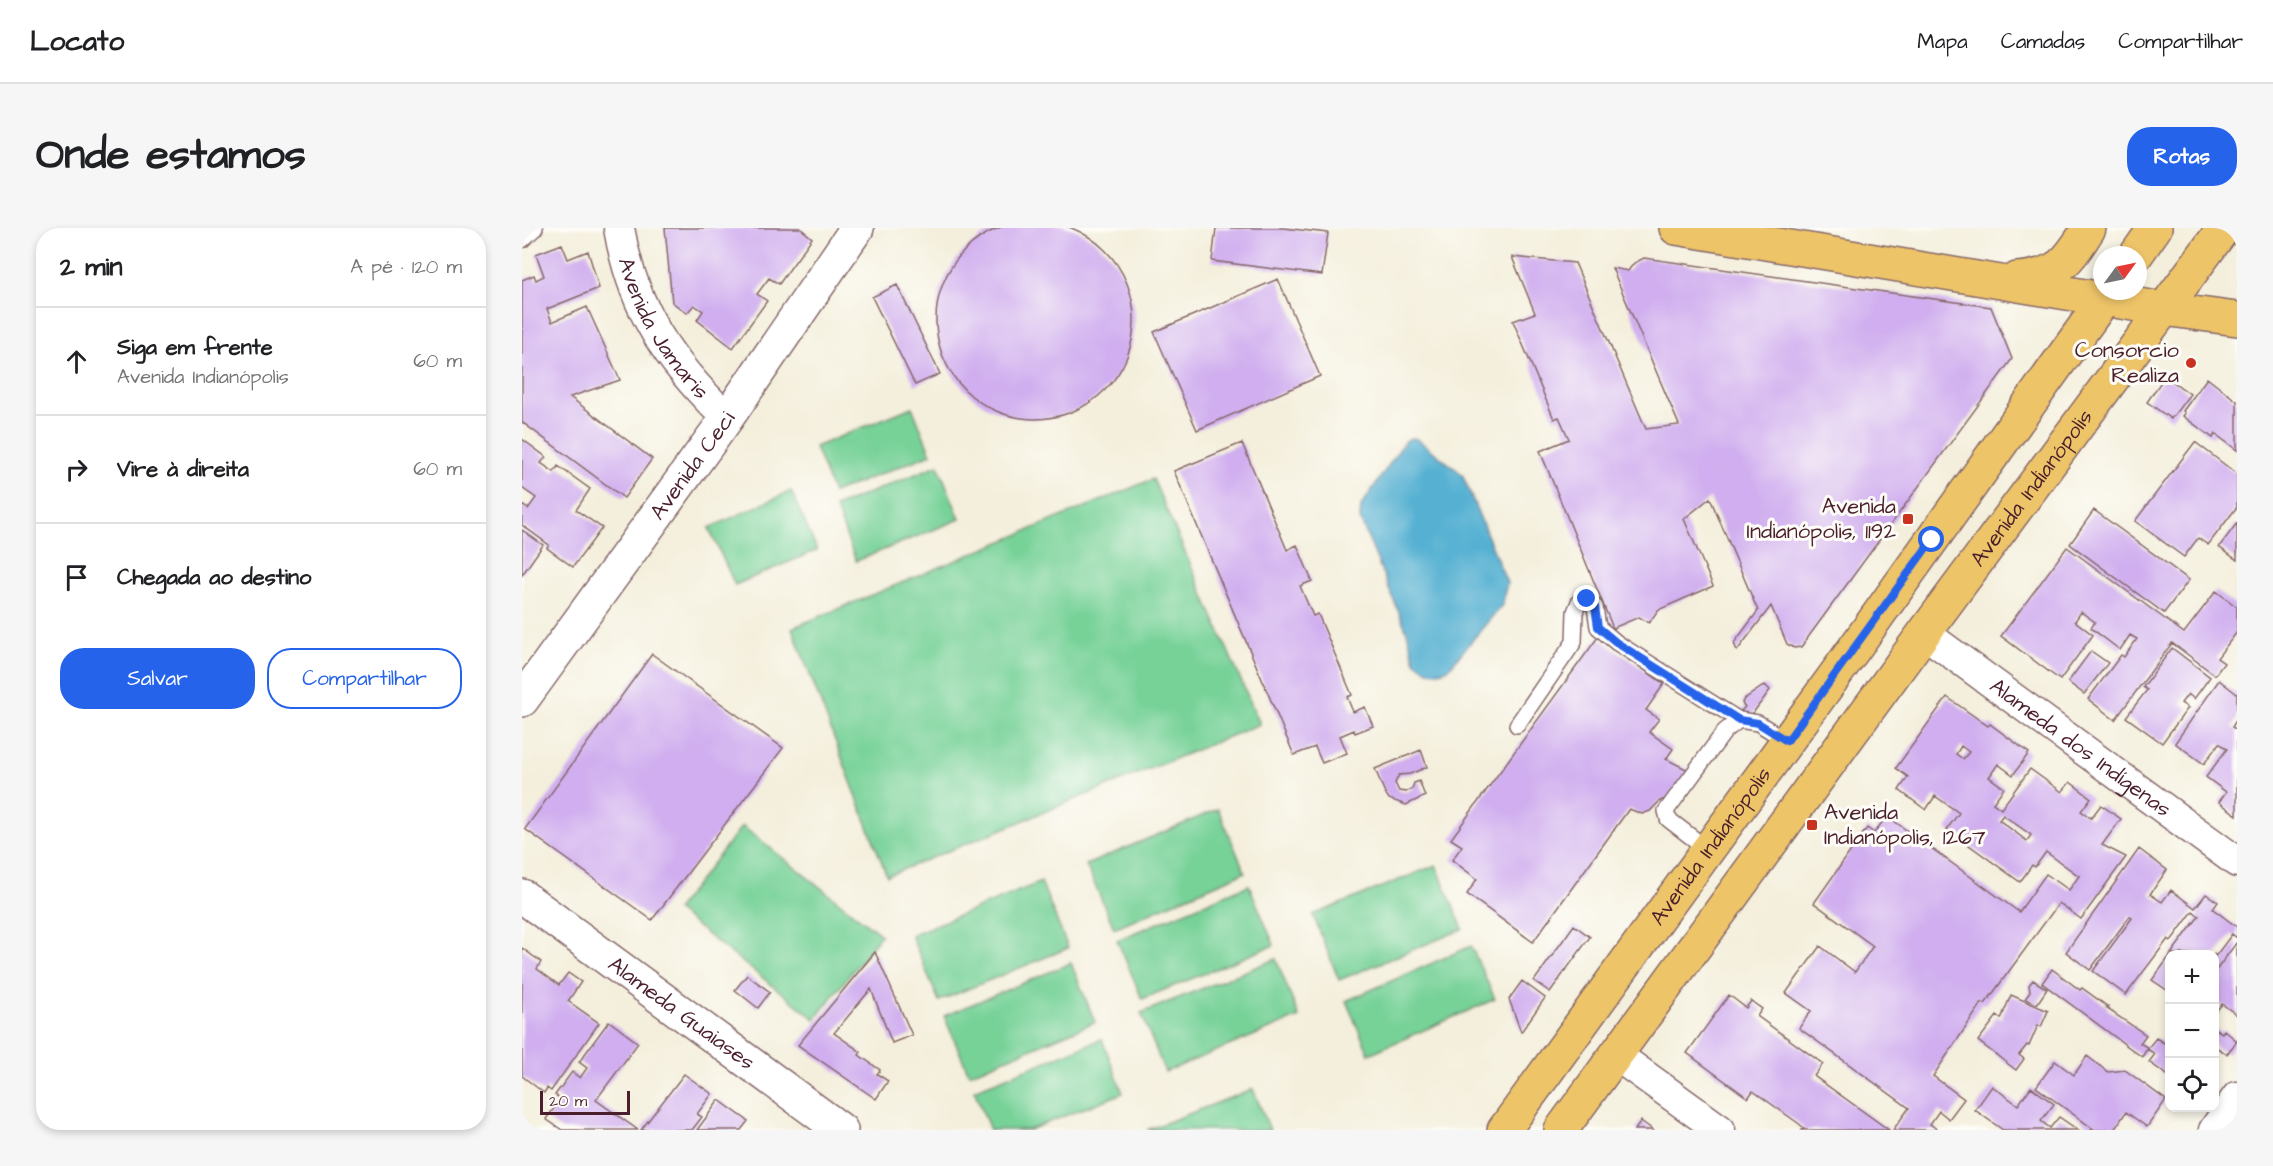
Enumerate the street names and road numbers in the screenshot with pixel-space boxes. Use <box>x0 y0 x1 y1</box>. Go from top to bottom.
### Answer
street label: Avenida Jamaris <box>610 254 716 406</box>
street label: Avenida Indianópolis <box>1963 403 2100 573</box>
street label: Avenida Ceci <box>642 405 743 526</box>
street label: Alameda dos Indígenas <box>1983 671 2178 824</box>
street label: Avenida Indianópolis <box>1642 761 1779 932</box>
street label: Alameda Guaiases <box>602 949 761 1077</box>

